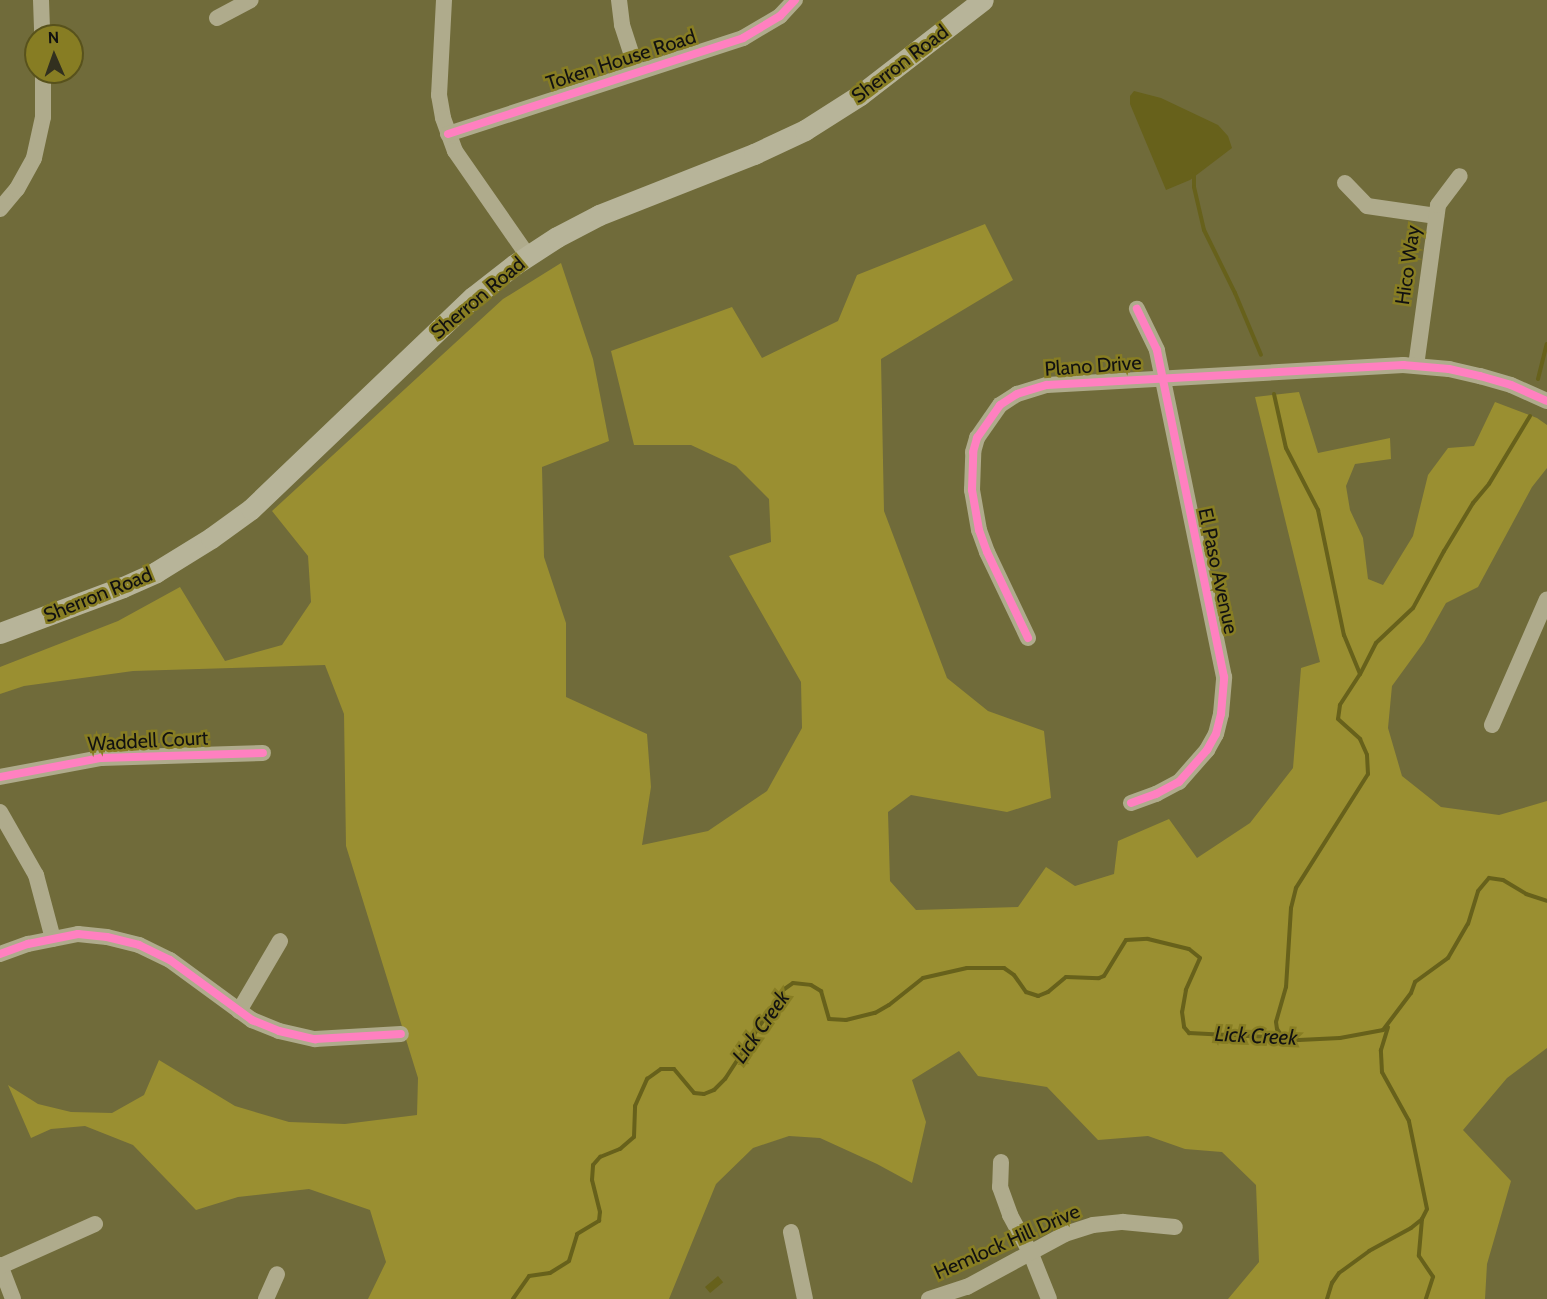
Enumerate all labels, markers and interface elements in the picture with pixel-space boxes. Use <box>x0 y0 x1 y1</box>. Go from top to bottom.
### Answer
street label: Sherron Road <box>847 20 953 108</box>
north arrow <box>24 24 84 84</box>
street label: Token House Road <box>543 24 699 96</box>
text: N <box>47 28 59 47</box>
street label: Hico Way <box>1391 224 1425 306</box>
street label: Sherron Road <box>426 252 530 344</box>
street label: Plano Drive <box>1044 351 1142 381</box>
street label: El Paso Avenue <box>1193 506 1243 636</box>
street label: Sherron Road <box>40 562 156 628</box>
street label: Waddell Court <box>87 726 209 756</box>
water label: Lick Creek <box>727 986 795 1068</box>
water label: Lick Creek <box>1214 1021 1298 1051</box>
street label: Hemlock Hill Drive <box>931 1199 1083 1285</box>

